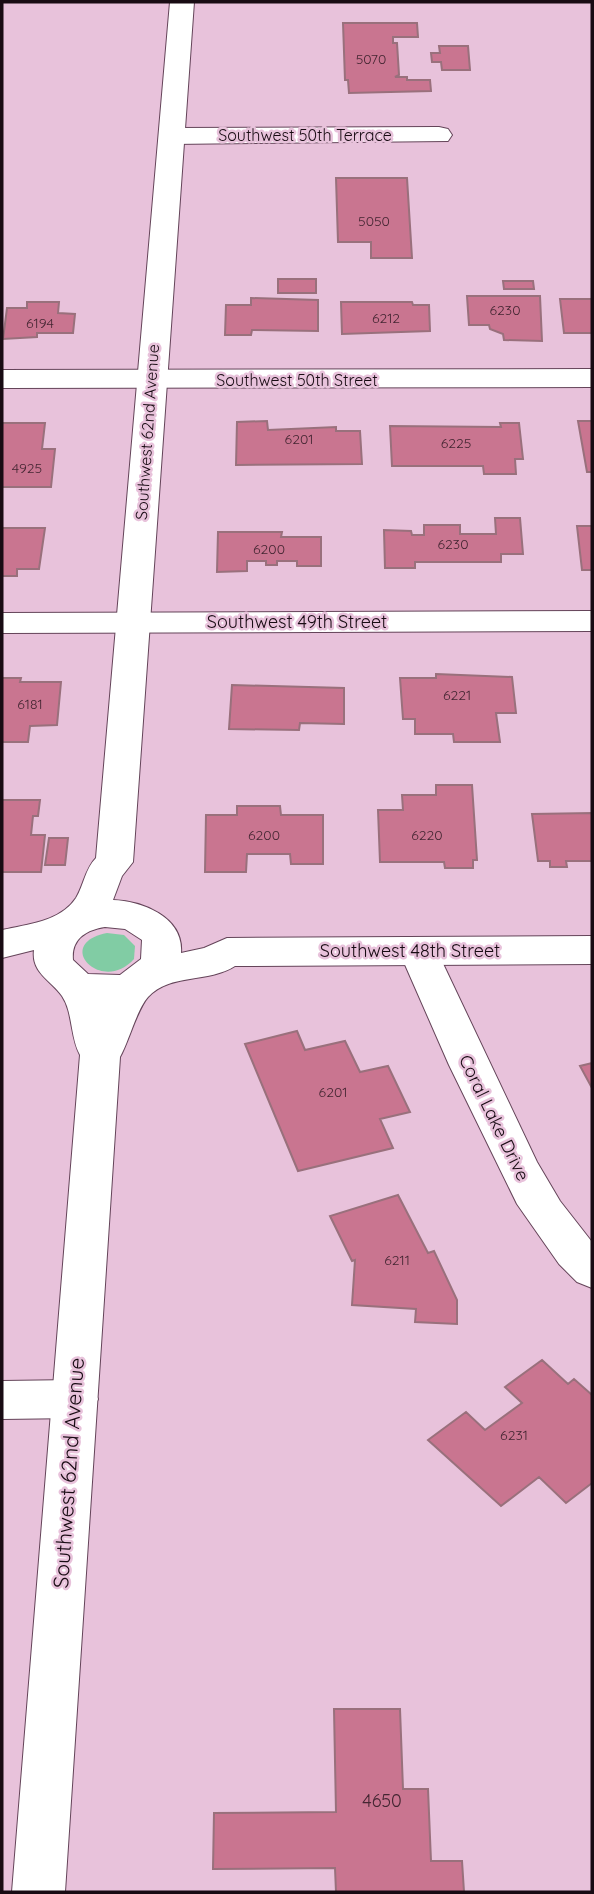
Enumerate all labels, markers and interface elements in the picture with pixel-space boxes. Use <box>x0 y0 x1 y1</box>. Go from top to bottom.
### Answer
house number: 5070 <box>356 50 386 68</box>
street label: Southwest 50th Terrace <box>218 125 392 145</box>
house number: 5050 <box>358 212 390 230</box>
house number: 6230 <box>490 301 520 319</box>
house number: 6212 <box>372 309 400 327</box>
house number: 6194 <box>26 314 54 332</box>
street label: Southwest 62nd Avenue <box>131 343 163 521</box>
street label: Southwest 50th Street <box>216 370 378 390</box>
house number: 6201 <box>285 430 313 448</box>
house number: 6225 <box>441 434 471 452</box>
house number: 4925 <box>12 459 42 477</box>
house number: 6230 <box>438 535 468 553</box>
house number: 6200 <box>253 540 285 558</box>
street label: Southwest 49th Street <box>207 610 387 633</box>
house number: 6221 <box>443 686 471 704</box>
house number: 6181 <box>17 695 43 713</box>
house number: 6200 <box>248 826 280 844</box>
house number: 6220 <box>411 826 443 844</box>
street label: Southwest 48th Street <box>320 939 500 962</box>
street label: Coral Lake Drive <box>454 1051 535 1185</box>
house number: 6201 <box>319 1083 347 1101</box>
house number: 6211 <box>384 1251 410 1269</box>
street label: Southwest 62nd Avenue <box>47 1357 89 1589</box>
house number: 6231 <box>500 1426 528 1444</box>
house number: 4650 <box>362 1789 402 1812</box>

